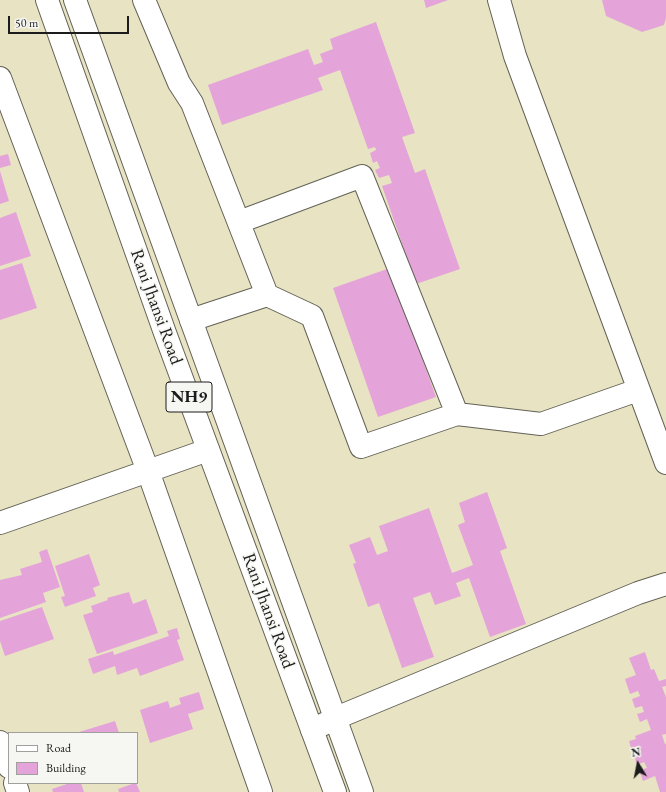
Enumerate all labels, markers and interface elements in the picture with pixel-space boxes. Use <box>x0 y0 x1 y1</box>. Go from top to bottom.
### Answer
scale bar <box>10 8 131 34</box>
text: 50 m <box>15 15 38 31</box>
street label: Rani Jhansi Road <box>125 246 187 368</box>
road number: NH9 <box>166 382 212 412</box>
street label: Rani Jhansi Road <box>237 550 299 672</box>
legend <box>8 732 138 784</box>
text: Road <box>46 740 71 756</box>
north arrow <box>618 744 658 784</box>
text: N <box>630 745 642 760</box>
text: Building <box>46 760 86 776</box>

